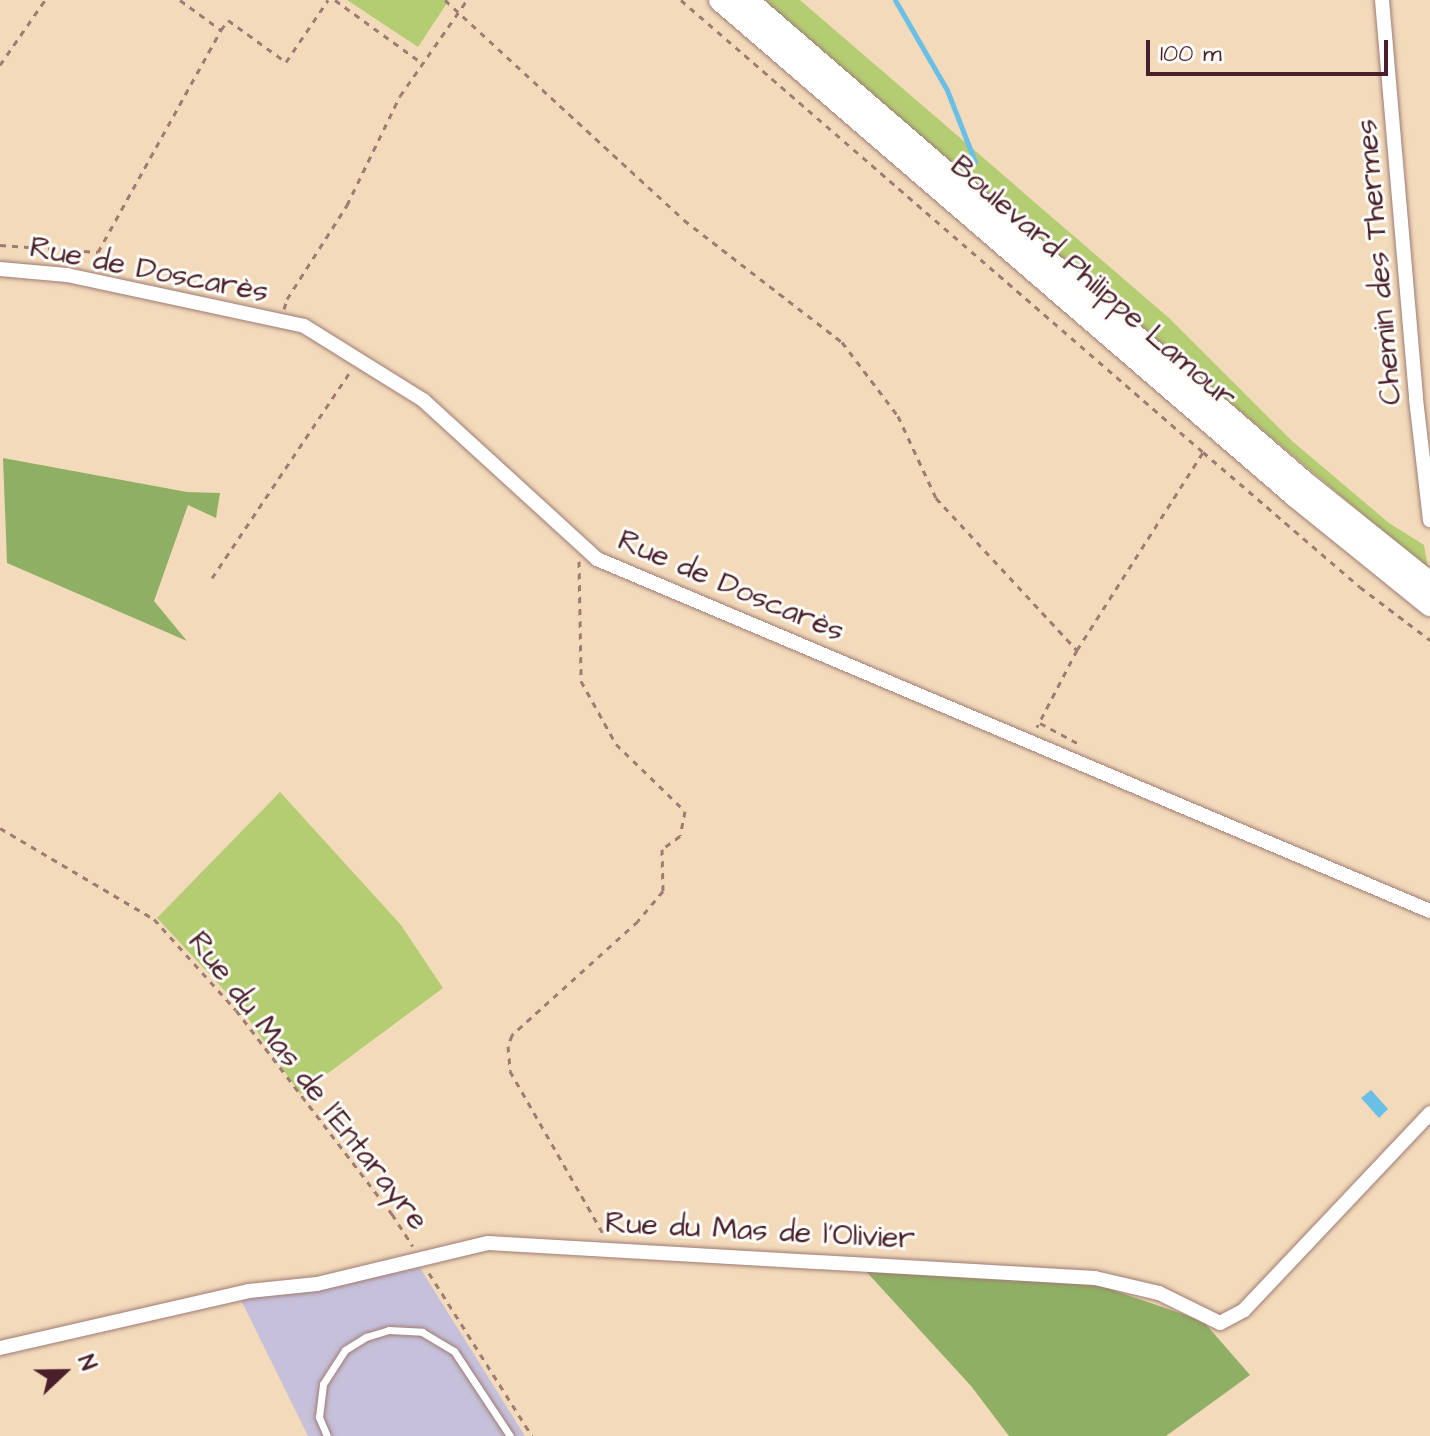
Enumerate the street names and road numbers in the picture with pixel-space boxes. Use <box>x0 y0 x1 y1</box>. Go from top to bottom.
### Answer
street label: Chemin des Thermes <box>1349 118 1409 406</box>
street label: Boulevard Philippe Lamour <box>943 148 1243 416</box>
street label: Rue de Doscarès <box>27 229 271 311</box>
street label: Rue de Doscarès <box>613 522 849 650</box>
street label: Rue du Mas de l'Entarayre <box>180 925 436 1237</box>
street label: Rue du Mas de l'Olivier <box>604 1205 916 1257</box>

